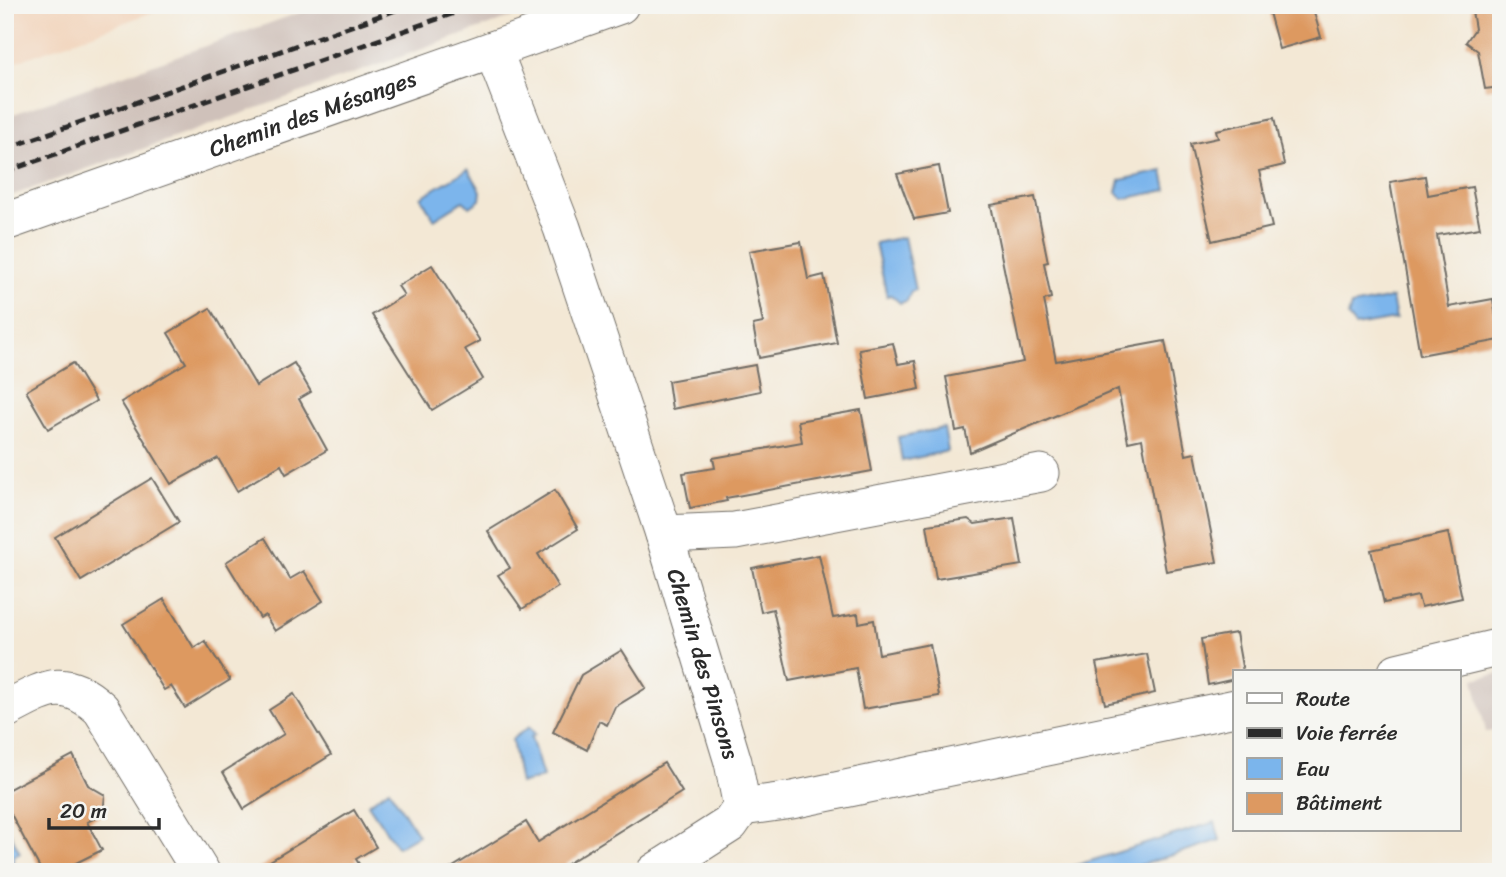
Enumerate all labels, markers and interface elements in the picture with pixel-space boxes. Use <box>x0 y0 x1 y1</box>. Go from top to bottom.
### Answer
street label: Chemin des Mésanges <box>203 58 422 169</box>
street label: Chemin des Pinsons <box>655 563 752 765</box>
legend <box>1233 670 1460 832</box>
text: Route <box>1296 680 1350 718</box>
text: Voie ferrée <box>1296 714 1398 752</box>
text: Eau <box>1296 750 1330 788</box>
text: Bâtiment <box>1296 784 1382 822</box>
scale bar <box>49 786 159 830</box>
text: 20 m <box>60 792 107 830</box>

